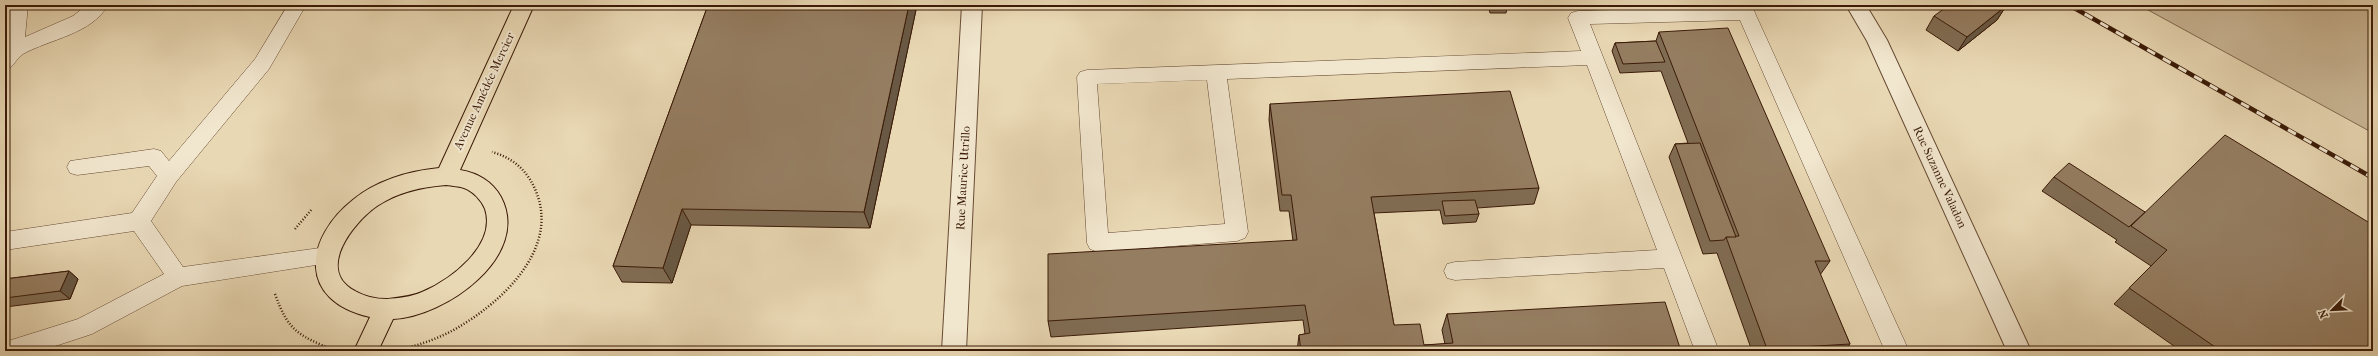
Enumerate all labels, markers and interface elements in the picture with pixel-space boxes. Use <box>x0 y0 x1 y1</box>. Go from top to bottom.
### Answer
street label: Avenue Amédée Mercier <box>450 29 518 153</box>
street label: Rue Suzanne Valadon <box>1910 124 1970 230</box>
street label: Rue Maurice Utrillo <box>953 126 973 230</box>
north arrow <box>2312 290 2352 330</box>
text: N <box>2315 307 2331 320</box>

